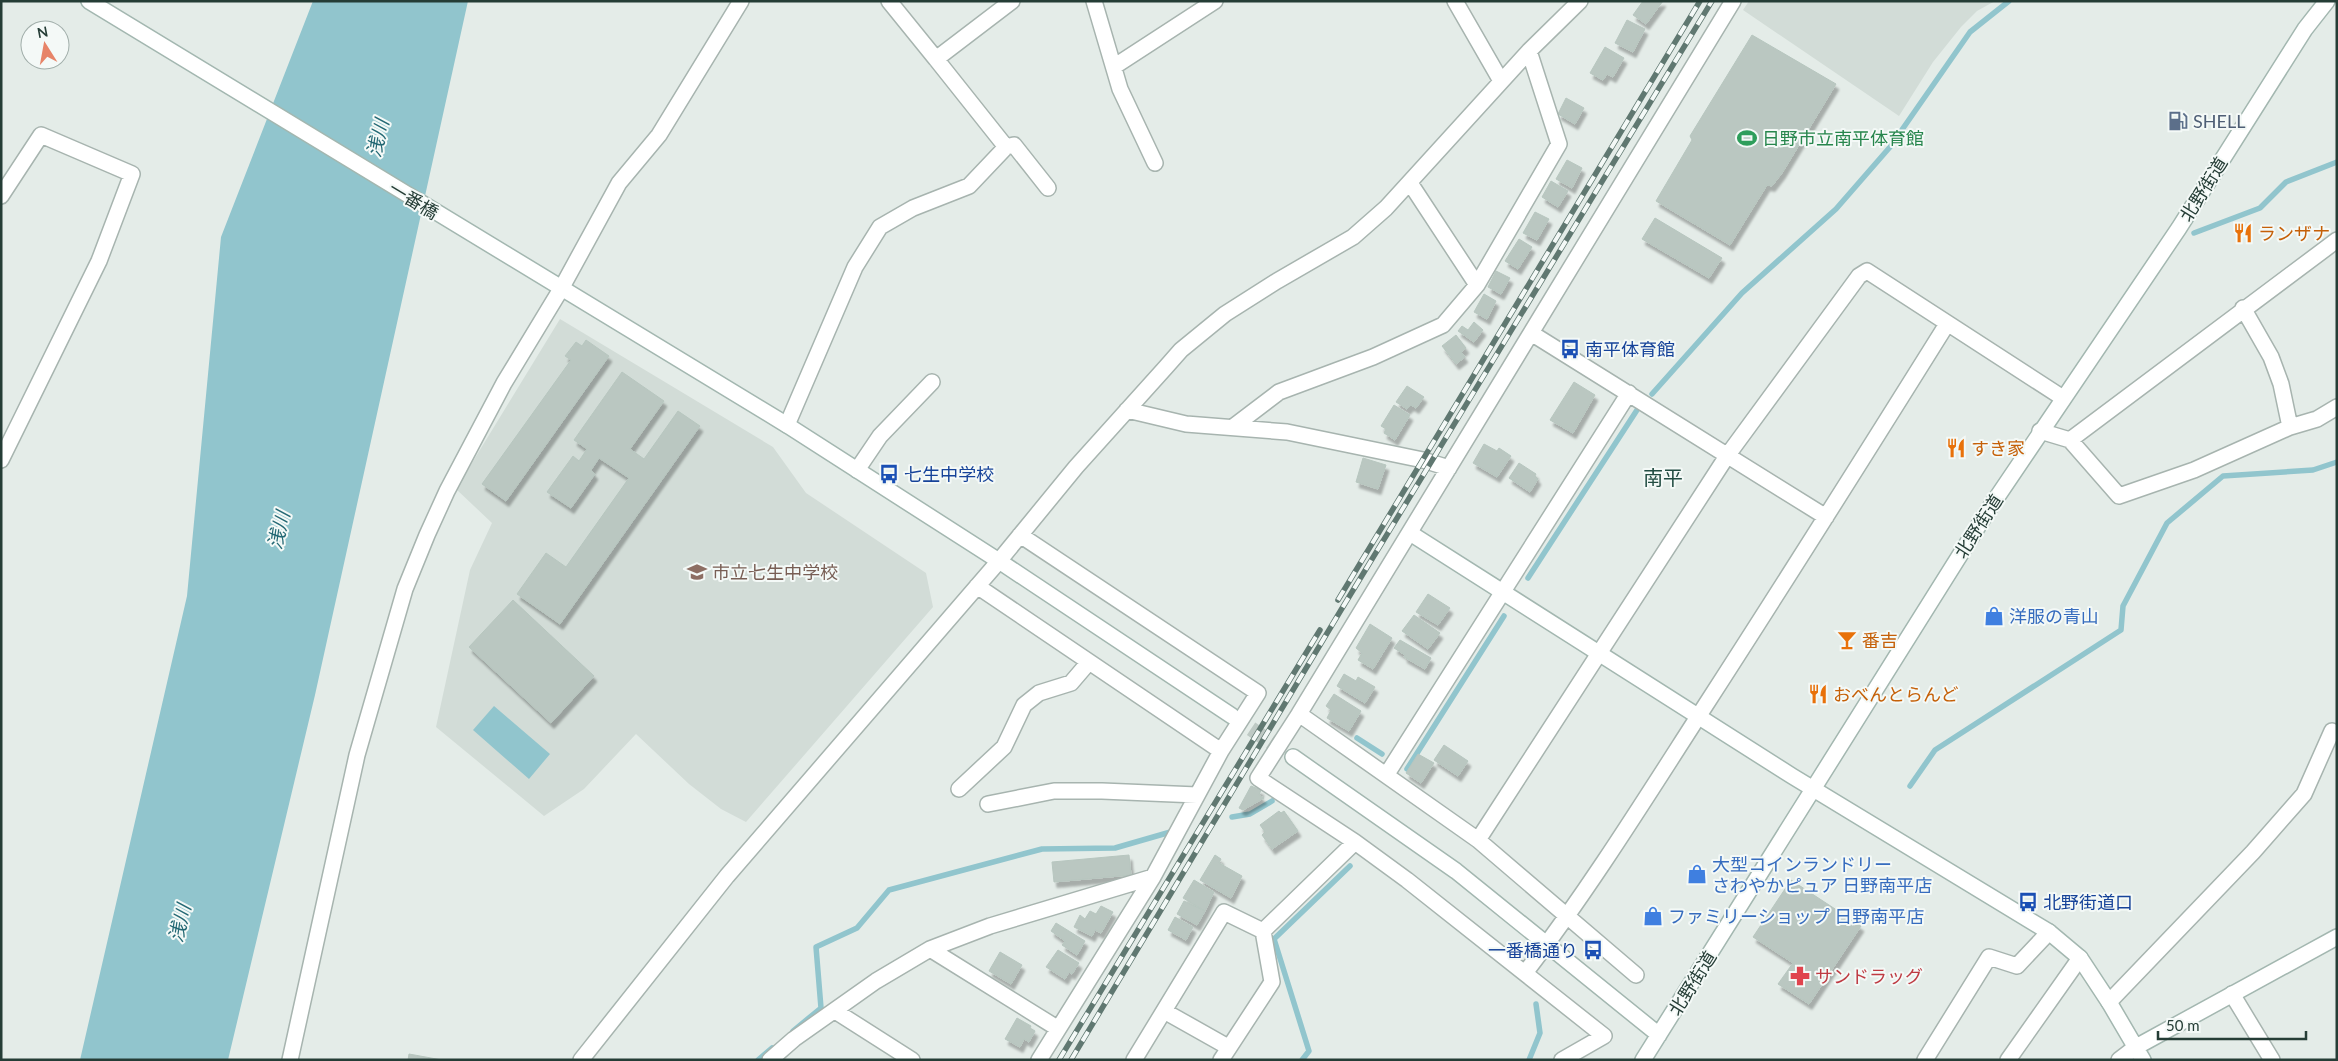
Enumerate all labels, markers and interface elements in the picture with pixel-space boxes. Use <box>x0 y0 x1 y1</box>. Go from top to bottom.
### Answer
north arrow <box>20 20 70 70</box>
text: N <box>36 22 49 41</box>
fuel station icon: SHELL <box>2167 110 2189 132</box>
place label: SHELL <box>2193 110 2245 132</box>
water label: 浅川 <box>361 115 393 159</box>
sports icon: 日野市立南平体育館 <box>1736 127 1758 149</box>
place label: 日野市立南平体育館 <box>1762 127 1924 149</box>
street label: 北野街道 <box>2175 153 2231 225</box>
street label: 一番橋 <box>385 177 443 223</box>
restaurant icon: ランザナ <box>2232 222 2254 244</box>
place label: ランザナ <box>2258 222 2330 244</box>
bus stop icon: 南平体育館 <box>1559 338 1581 360</box>
place label: 南平体育館 <box>1585 338 1675 360</box>
restaurant icon: すき家 <box>1945 437 1967 459</box>
place label: すき家 <box>1971 437 2025 459</box>
bus stop icon: 七生中学校 <box>878 463 900 485</box>
place label: 七生中学校 <box>904 463 994 485</box>
district label: 南平 <box>1643 465 1683 489</box>
street label: 北野街道 <box>1949 490 2007 562</box>
water label: 浅川 <box>262 507 294 551</box>
school or university icon: 市立七生中学校 <box>686 561 708 583</box>
place label: 市立七生中学校 <box>712 561 838 583</box>
shop icon: 洋服の青山 <box>1983 605 2005 627</box>
place label: 洋服の青山 <box>2009 605 2099 627</box>
bar icon: 番吉 <box>1836 629 1858 651</box>
place label: 番吉 <box>1862 629 1898 651</box>
restaurant icon: おべんとらんど <box>1807 683 1829 705</box>
place label: おべんとらんど <box>1833 683 1958 705</box>
place label: 大型コインランドリー さわやかピュア 日野南平店 <box>1712 853 1932 896</box>
shop icon: 大型コインランドリー さわやかピュア 日野南平店 <box>1686 863 1708 885</box>
bus stop icon: 北野街道口 <box>2017 891 2039 913</box>
place label: 北野街道口 <box>2043 891 2133 913</box>
water label: 浅川 <box>163 900 195 944</box>
shop icon: ファミリーショップ 日野南平店 <box>1642 905 1664 927</box>
place label: ファミリーショップ 日野南平店 <box>1668 905 1924 927</box>
place label: 一番橋通り <box>1488 939 1578 961</box>
bus stop icon: 一番橋通り <box>1582 939 1604 961</box>
street label: 北野街道 <box>1664 947 1720 1019</box>
pharmacy icon: サンドラッグ <box>1789 965 1811 987</box>
place label: サンドラッグ <box>1815 965 1923 987</box>
scale bar <box>2158 1008 2306 1040</box>
text: 50 m <box>2166 1016 2200 1034</box>

